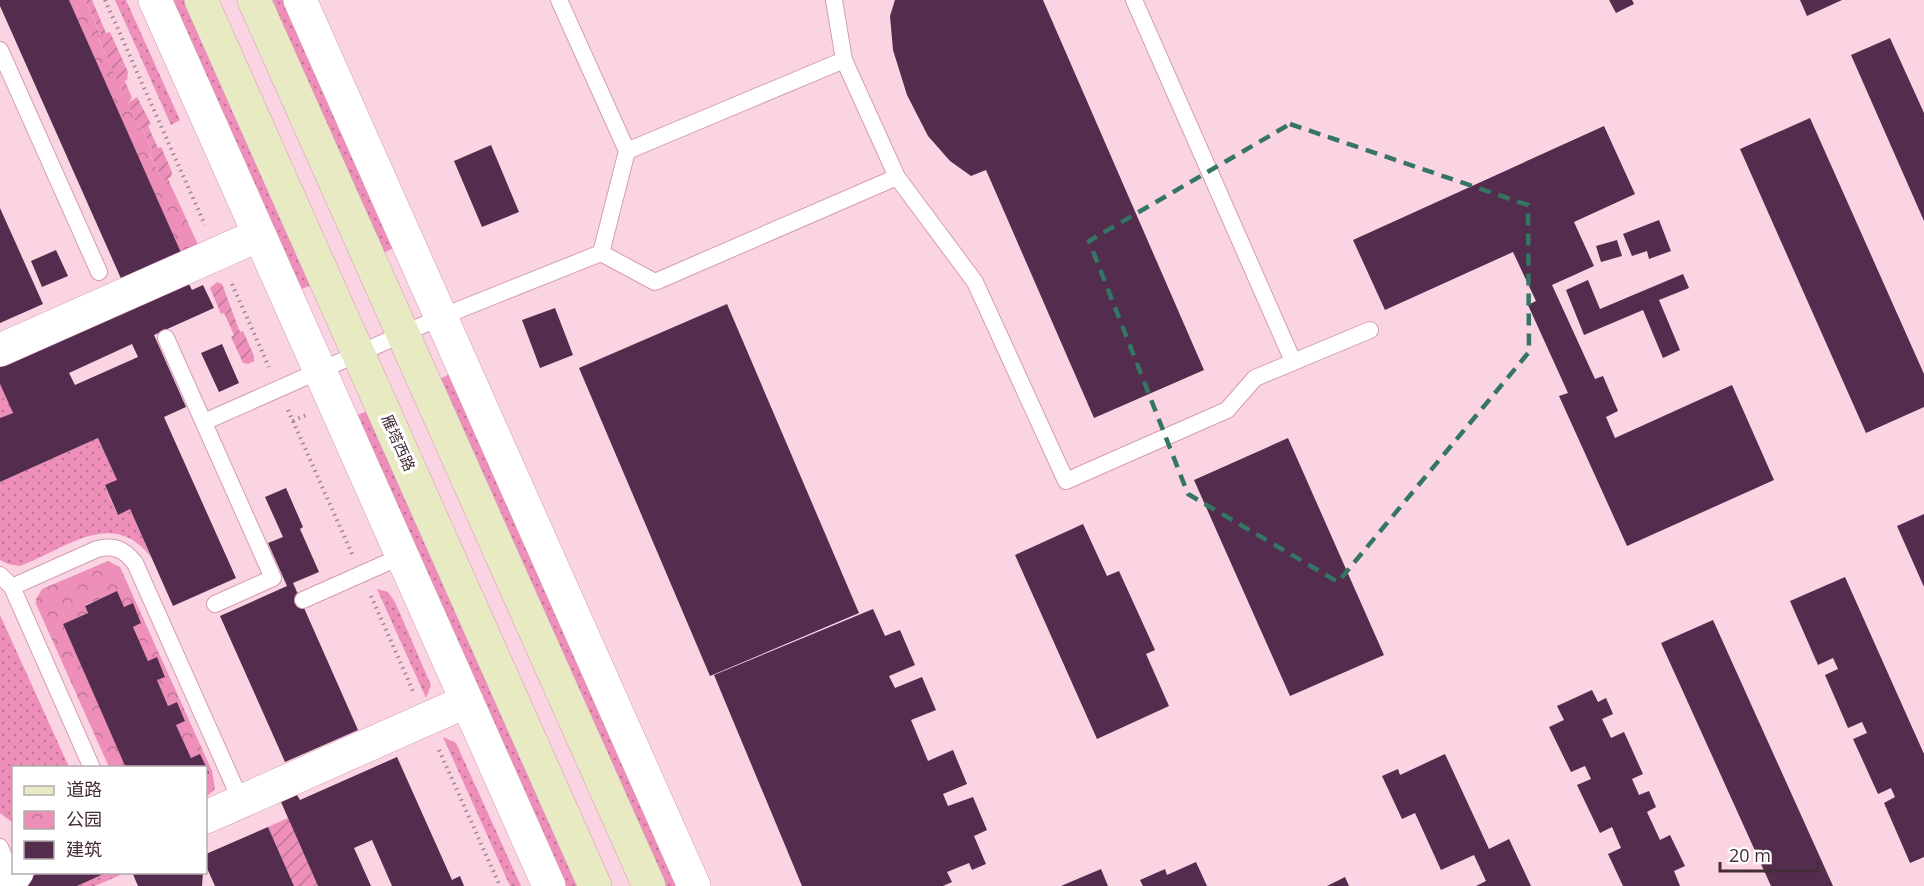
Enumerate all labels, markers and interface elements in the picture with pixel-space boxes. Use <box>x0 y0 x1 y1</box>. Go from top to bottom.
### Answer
street label: 雁塔西路 <box>378 411 420 474</box>
legend <box>12 766 207 874</box>
text: 道路 <box>66 777 102 801</box>
text: 公园 <box>66 807 102 831</box>
scale bar <box>1720 835 1818 873</box>
text: 建筑 <box>66 837 102 861</box>
text: 20 m <box>1729 843 1771 867</box>

